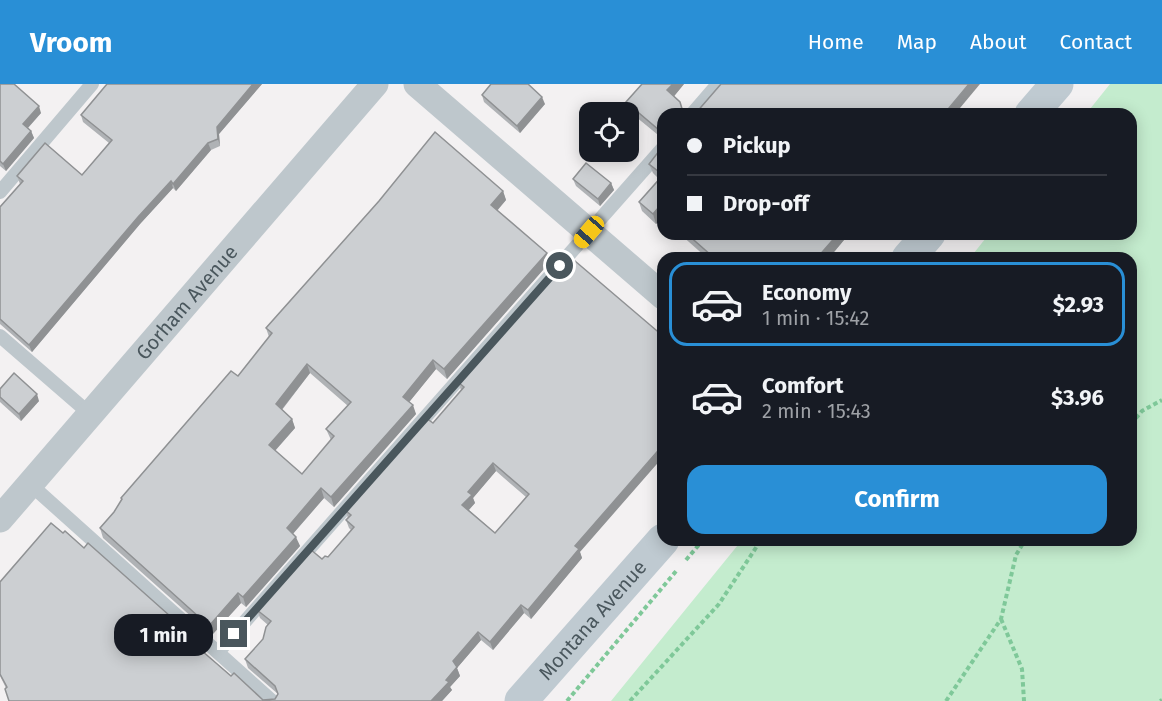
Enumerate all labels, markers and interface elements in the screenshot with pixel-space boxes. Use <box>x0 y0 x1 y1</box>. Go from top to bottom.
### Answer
text: Vroom <box>30 26 112 59</box>
text: Home <box>808 29 864 55</box>
text: Map <box>897 29 937 55</box>
text: About <box>970 29 1027 55</box>
text: Contact <box>1060 29 1132 55</box>
map controls <box>579 102 639 162</box>
button: locate <box>579 102 639 162</box>
text: Pickup <box>723 132 791 159</box>
text: Drop-off <box>723 190 809 217</box>
car <box>570 213 608 251</box>
street label: Gorham Avenue <box>131 240 243 365</box>
route start <box>546 252 573 279</box>
icon: car <box>690 277 744 331</box>
text: Economy <box>762 279 851 306</box>
text: $2.93 <box>1053 291 1104 318</box>
text: 1 min · 15:42 <box>762 306 869 330</box>
icon: car <box>690 370 744 424</box>
text: Comfort <box>762 372 843 399</box>
text: $3.96 <box>1051 384 1104 411</box>
text: 2 min · 15:43 <box>762 399 871 423</box>
button: Confirm <box>687 465 1107 534</box>
street label: Montana Avenue <box>533 555 651 685</box>
callout: 1 min <box>114 613 213 655</box>
route end <box>220 620 247 647</box>
text: 1 min <box>139 623 188 647</box>

